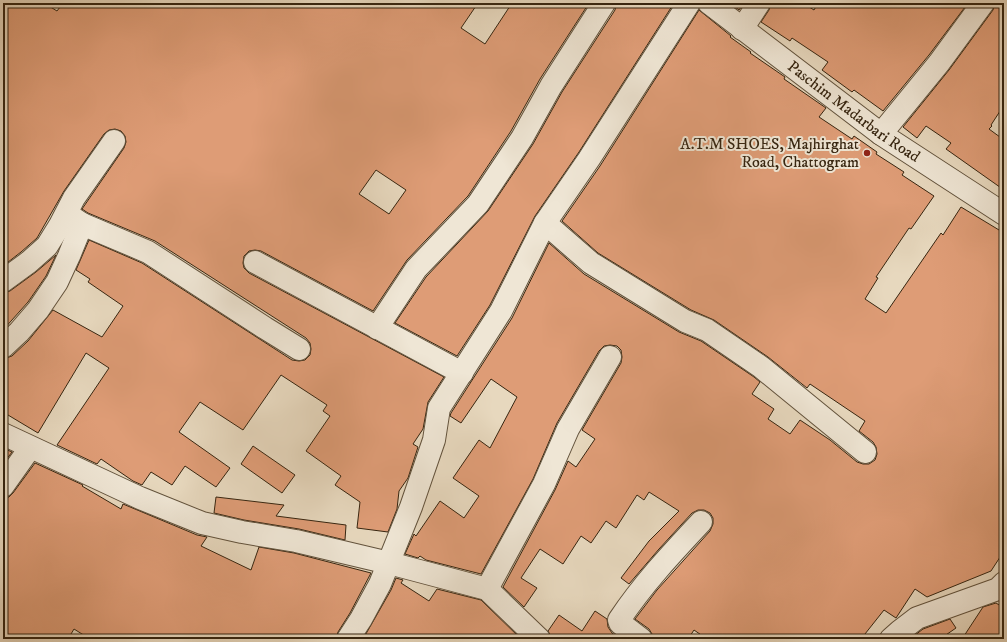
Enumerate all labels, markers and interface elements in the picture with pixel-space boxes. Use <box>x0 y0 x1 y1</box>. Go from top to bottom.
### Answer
street label: Paschim Madarbari Road <box>784 56 924 167</box>
place label: A.T.M SHOES, Majhirghat Road, Chattogram <box>680 134 859 172</box>
marker: A.T.M SHOES, Majhirghat Road, Chattogram <box>862 148 872 158</box>

